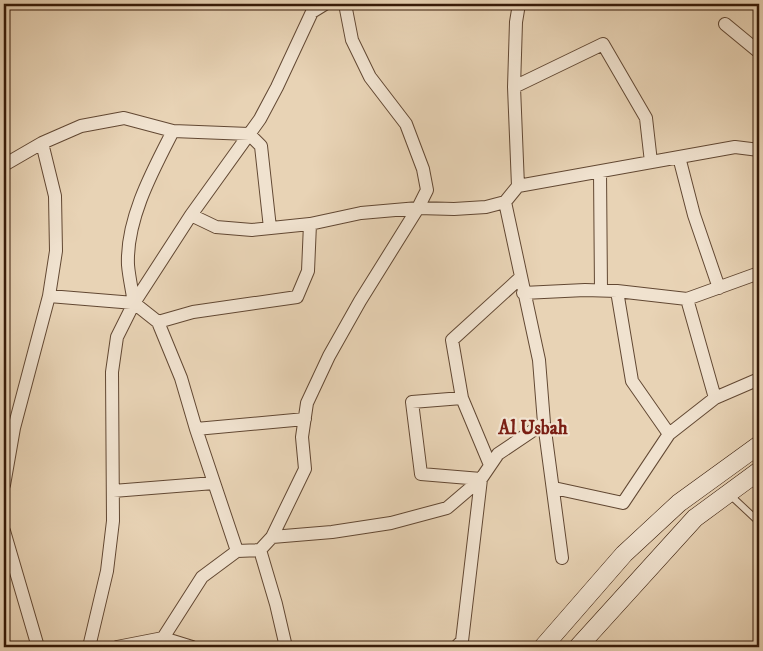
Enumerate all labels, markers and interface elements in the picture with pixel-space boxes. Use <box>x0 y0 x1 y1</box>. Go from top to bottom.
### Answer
district label: Al Usbah <box>497 417 569 440</box>

